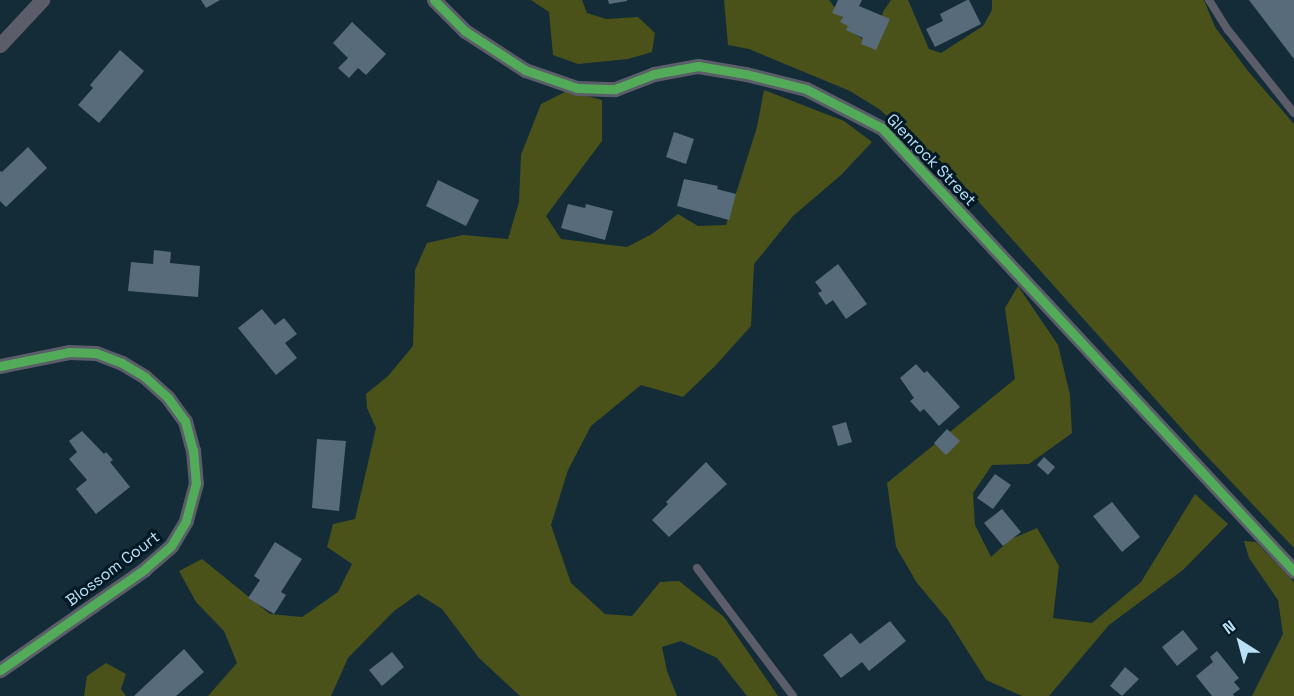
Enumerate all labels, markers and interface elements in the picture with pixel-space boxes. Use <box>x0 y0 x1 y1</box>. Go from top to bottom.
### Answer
street label: Glenrock Street <box>882 110 980 210</box>
street label: Blossom Court <box>62 528 164 610</box>
north arrow <box>1210 612 1270 672</box>
text: N <box>1219 615 1240 639</box>

